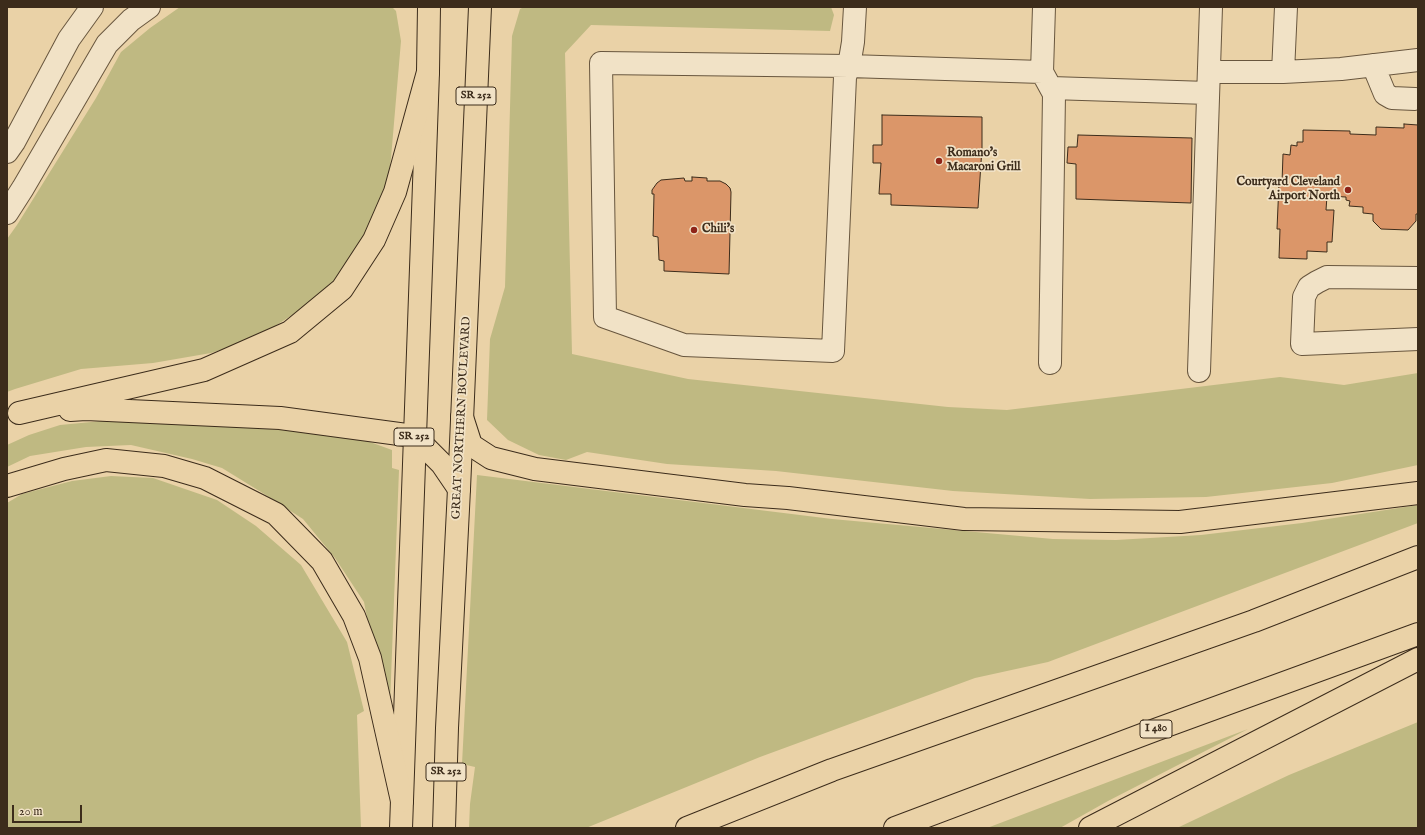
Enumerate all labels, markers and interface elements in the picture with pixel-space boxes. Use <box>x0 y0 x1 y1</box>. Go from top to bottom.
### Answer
road number: SR 252 <box>456 87 496 105</box>
place label: Romano's Macaroni Grill <box>947 147 1021 175</box>
marker: Romano's Macaroni Grill <box>934 156 944 166</box>
place label: Courtyard Cleveland Airport North <box>1236 176 1340 204</box>
marker: Courtyard Cleveland Airport North <box>1343 185 1353 195</box>
place label: Chili's <box>702 223 734 237</box>
marker: Chili's <box>689 225 699 235</box>
street label: GREAT NORTHERN BOULEVARD <box>449 316 475 520</box>
road number: SR 252 <box>394 428 434 446</box>
road number: I 480 <box>1140 720 1172 738</box>
road number: SR 252 <box>426 763 466 781</box>
scale bar <box>14 797 84 823</box>
text: 20 m <box>19 804 42 819</box>

